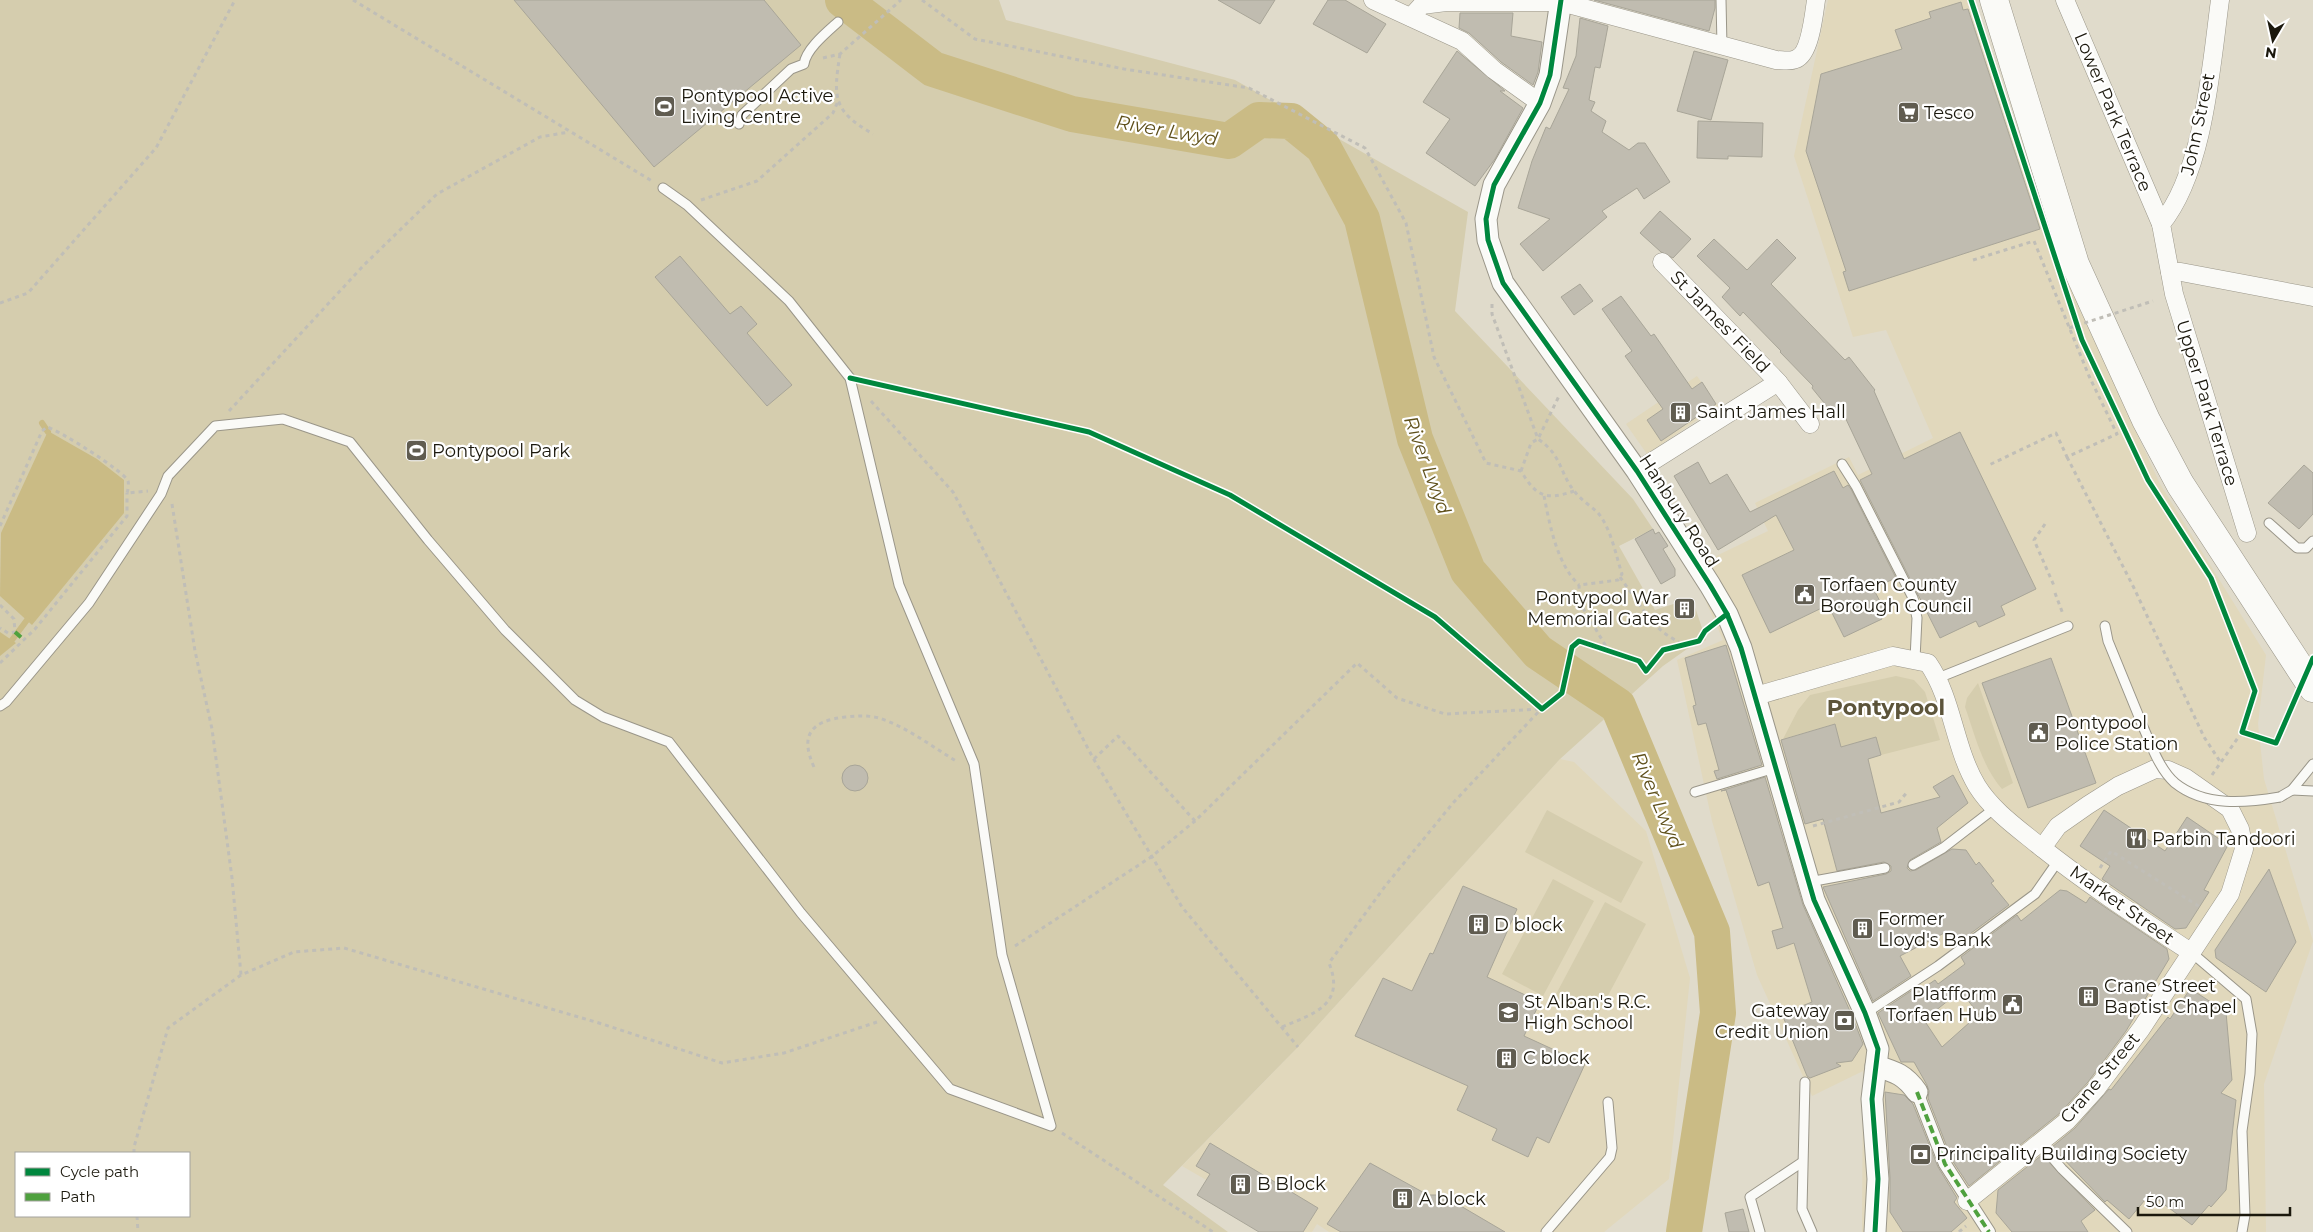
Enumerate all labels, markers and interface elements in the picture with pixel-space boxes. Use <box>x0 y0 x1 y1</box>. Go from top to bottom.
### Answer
north arrow <box>2248 15 2298 65</box>
street label: Lower Park Terrace <box>2069 29 2157 195</box>
text: N <box>2264 43 2278 63</box>
street label: John Street <box>2176 71 2220 178</box>
place label: Pontypool Active Living Centre <box>681 85 834 128</box>
sports icon: Pontypool Active Living Centre <box>653 94 677 118</box>
supermarket icon: Tesco <box>1896 101 1920 125</box>
place label: Tesco <box>1924 102 1974 124</box>
water label: River Lwyd <box>1114 110 1220 151</box>
street label: St James' Field <box>1666 266 1774 378</box>
street label: Upper Park Terrace <box>2171 317 2243 489</box>
building icon: Saint James Hall <box>1669 400 1693 424</box>
place label: Saint James Hall <box>1697 401 1846 423</box>
water label: River Lwyd <box>1399 413 1456 518</box>
sports icon: Pontypool Park <box>404 439 428 463</box>
place label: Pontypool Park <box>432 440 570 462</box>
street label: Hanbury Road <box>1634 450 1724 572</box>
place label: Torfaen County Borough Council <box>1820 574 1972 617</box>
public building icon: Torfaen County Borough Council <box>1792 583 1816 607</box>
place label: Pontypool War Memorial Gates <box>1527 587 1669 630</box>
building icon: Pontypool War Memorial Gates <box>1673 596 1697 620</box>
district label: Pontypool <box>1827 694 1945 721</box>
place label: Pontypool Police Station <box>2055 712 2178 755</box>
public building icon: Pontypool Police Station <box>2027 721 2051 745</box>
water label: River Lwyd <box>1627 748 1688 852</box>
restaurant icon: Parbin Tandoori <box>2124 827 2148 851</box>
place label: Parbin Tandoori <box>2152 828 2296 850</box>
street label: Market Street <box>2065 861 2179 949</box>
place label: Former Lloyd's Bank <box>1878 908 1991 951</box>
building icon: D block <box>1466 913 1490 937</box>
place label: D block <box>1494 914 1563 936</box>
building icon: Former Lloyd's Bank <box>1850 917 1874 941</box>
place label: Crane Street Baptist Chapel <box>2104 975 2237 1018</box>
place label: Platfform Torfaen Hub <box>1886 983 1997 1026</box>
building icon: Crane Street Baptist Chapel <box>2076 984 2100 1008</box>
place label: St Alban's R.C. High School <box>1524 991 1650 1034</box>
public building icon: Platfform Torfaen Hub <box>2001 992 2025 1016</box>
school or university icon: St Alban's R.C. High School <box>1496 1000 1520 1024</box>
place label: Gateway Credit Union <box>1715 1000 1829 1043</box>
bank icon: Gateway Credit Union <box>1833 1009 1857 1033</box>
street label: Crane Street <box>2056 1028 2144 1128</box>
building icon: C block <box>1495 1046 1519 1070</box>
place label: C block <box>1523 1047 1590 1069</box>
bank icon: Principality Building Society <box>1908 1142 1932 1166</box>
place label: Principality Building Society <box>1936 1143 2187 1165</box>
legend <box>15 1152 190 1217</box>
text: Cycle path <box>60 1162 139 1181</box>
building icon: B Block <box>1229 1172 1253 1196</box>
place label: B Block <box>1257 1173 1326 1195</box>
scale bar <box>2138 1184 2290 1216</box>
text: Path <box>60 1187 96 1206</box>
building icon: A block <box>1391 1187 1415 1211</box>
place label: A block <box>1419 1188 1486 1210</box>
text: 50 m <box>2146 1192 2184 1211</box>

